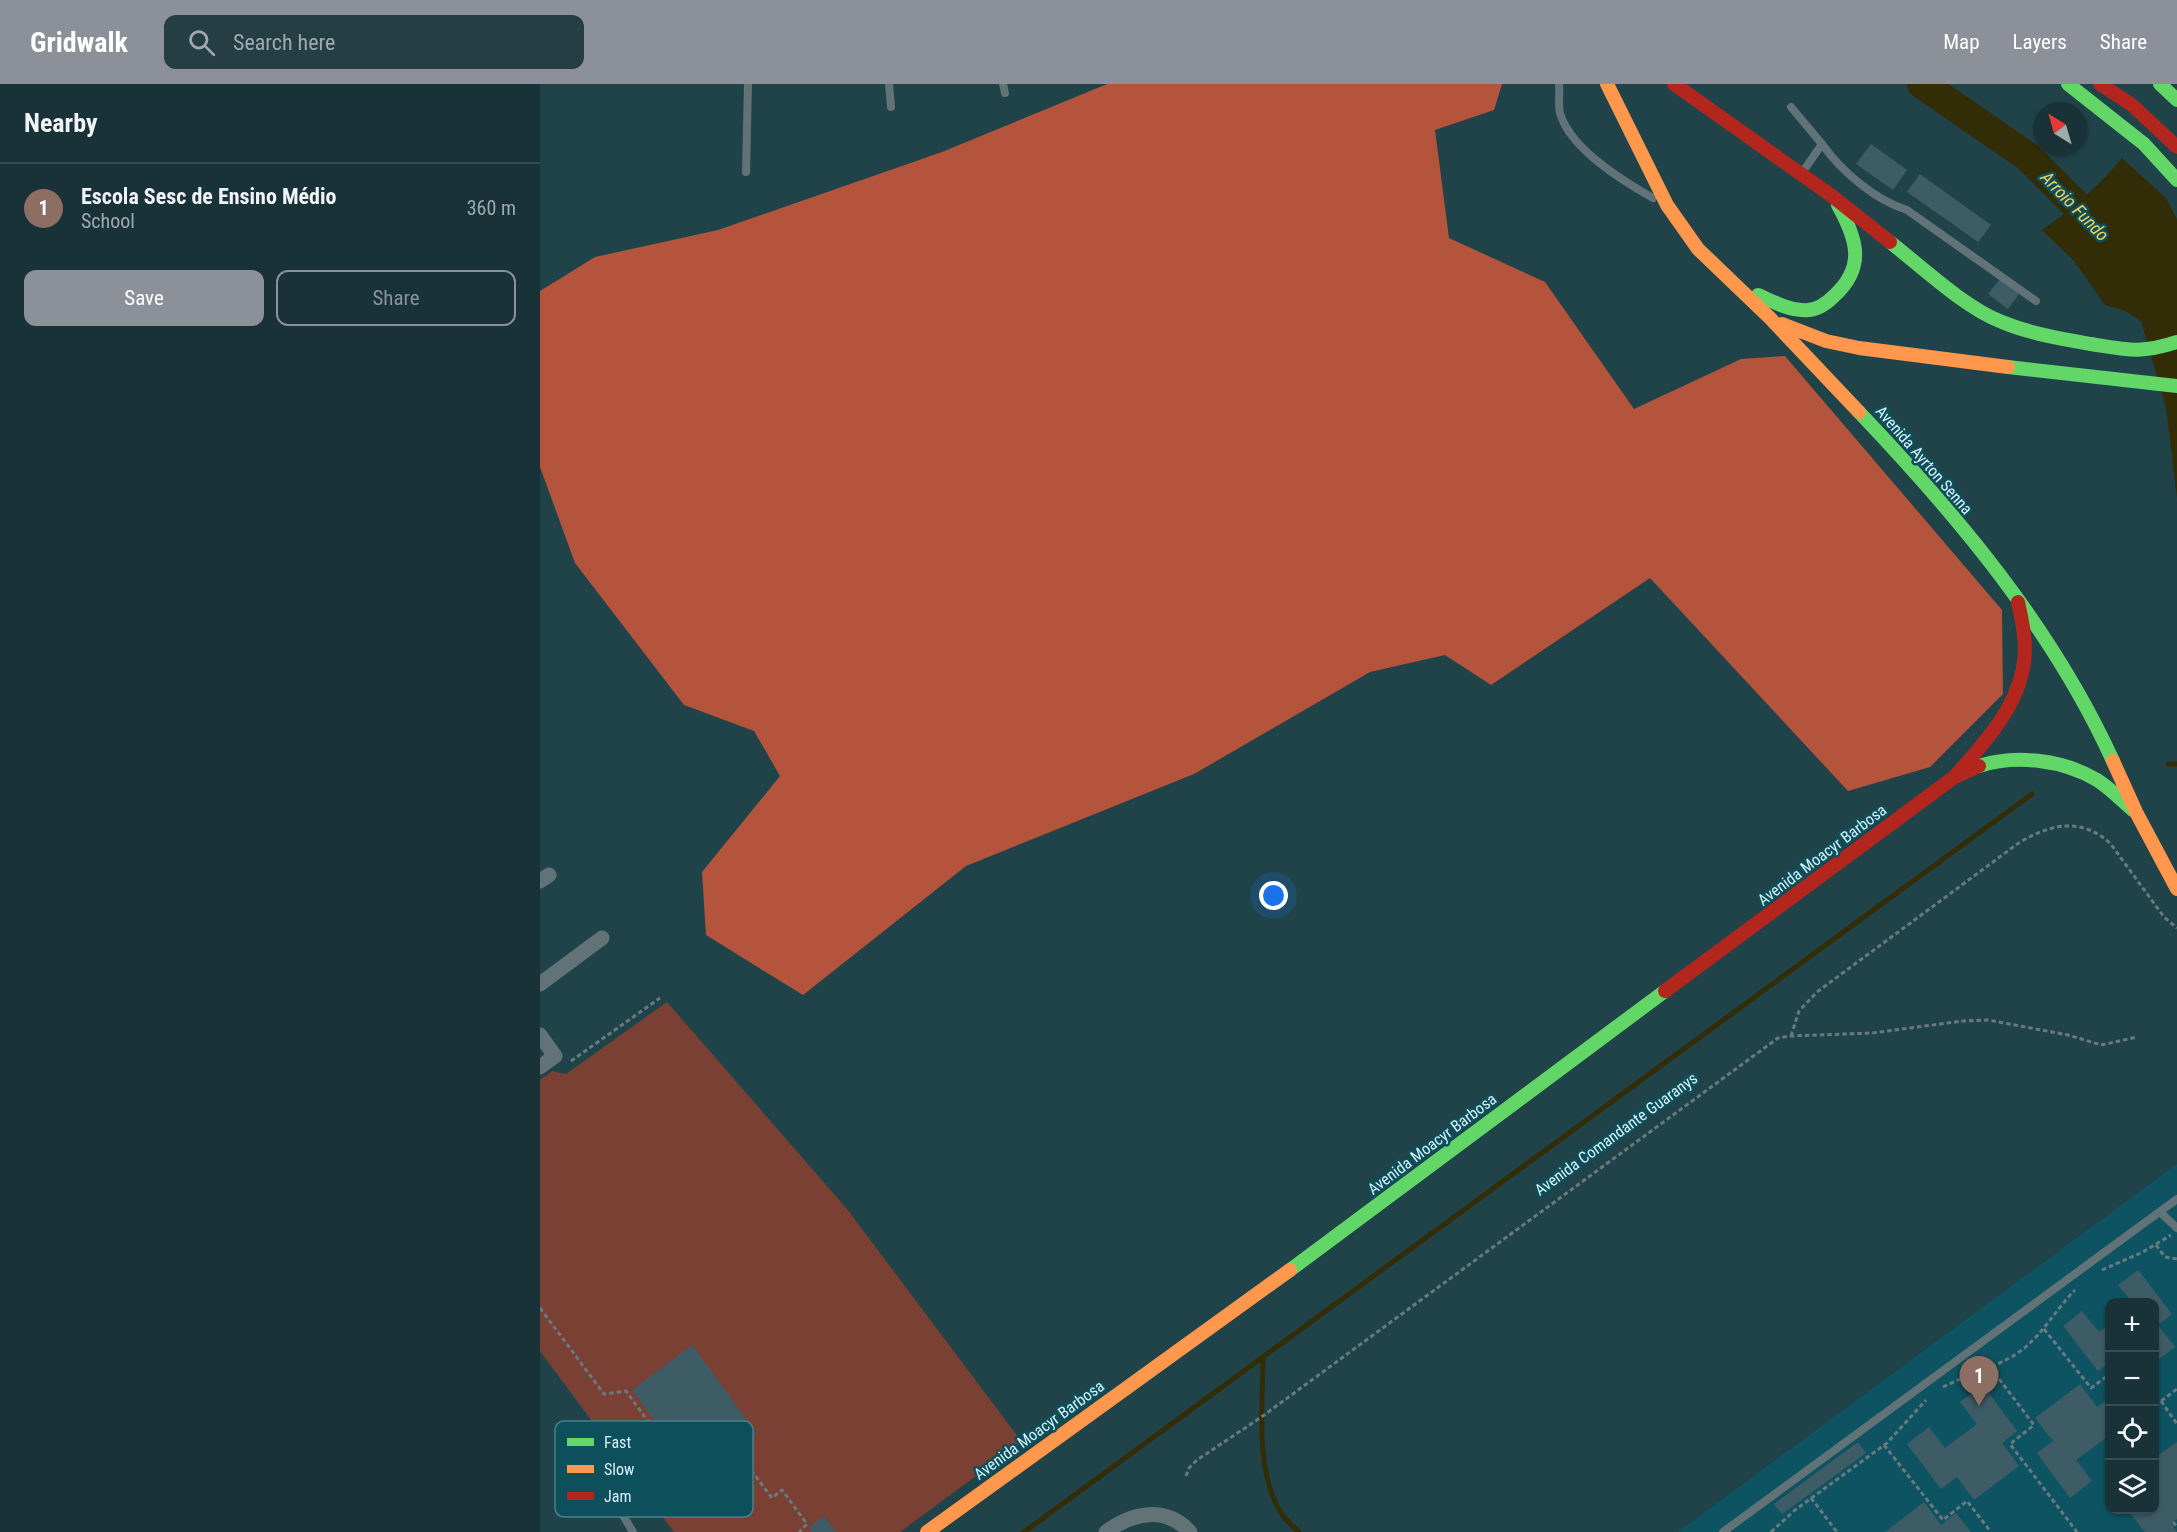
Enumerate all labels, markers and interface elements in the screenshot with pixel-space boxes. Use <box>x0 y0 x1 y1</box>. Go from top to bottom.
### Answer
search box <box>164 15 584 69</box>
text: Gridwalk <box>30 26 128 59</box>
icon: search <box>185 26 218 59</box>
text: Search here <box>233 30 335 55</box>
text: Map <box>1943 30 1980 54</box>
text: Layers <box>2013 30 2067 54</box>
text: Share <box>2100 30 2147 54</box>
north arrow <box>2033 102 2087 156</box>
text: Nearby <box>24 108 98 138</box>
water label: Arroio Fundo <box>2036 166 2113 245</box>
text: Escola Sesc de Ensino Médio <box>81 184 337 209</box>
text: 1 <box>38 196 49 220</box>
text: 360 m <box>467 196 516 220</box>
text: School <box>81 209 135 233</box>
button: Save <box>24 270 264 326</box>
button: Share <box>276 270 516 326</box>
street label: Avenida Ayrton Senna <box>1872 402 1976 518</box>
street label: Avenida Moacyr Barbosa <box>1754 800 1890 910</box>
your location <box>1259 881 1288 910</box>
street label: Avenida Comandante Guaranys <box>1531 1069 1701 1199</box>
street label: Avenida Moacyr Barbosa <box>1364 1089 1500 1199</box>
map controls <box>2105 1298 2159 1514</box>
button: + <box>2105 1298 2159 1352</box>
button: − <box>2105 1352 2159 1406</box>
pin: 1 <box>1960 1356 1998 1406</box>
street label: Avenida Moacyr Barbosa <box>970 1376 1108 1484</box>
button: locate <box>2105 1406 2159 1460</box>
legend <box>555 1421 753 1517</box>
text: Fast <box>604 1433 631 1452</box>
text: Slow <box>604 1460 634 1479</box>
button: layers <box>2105 1460 2159 1514</box>
text: Jam <box>604 1487 631 1506</box>

